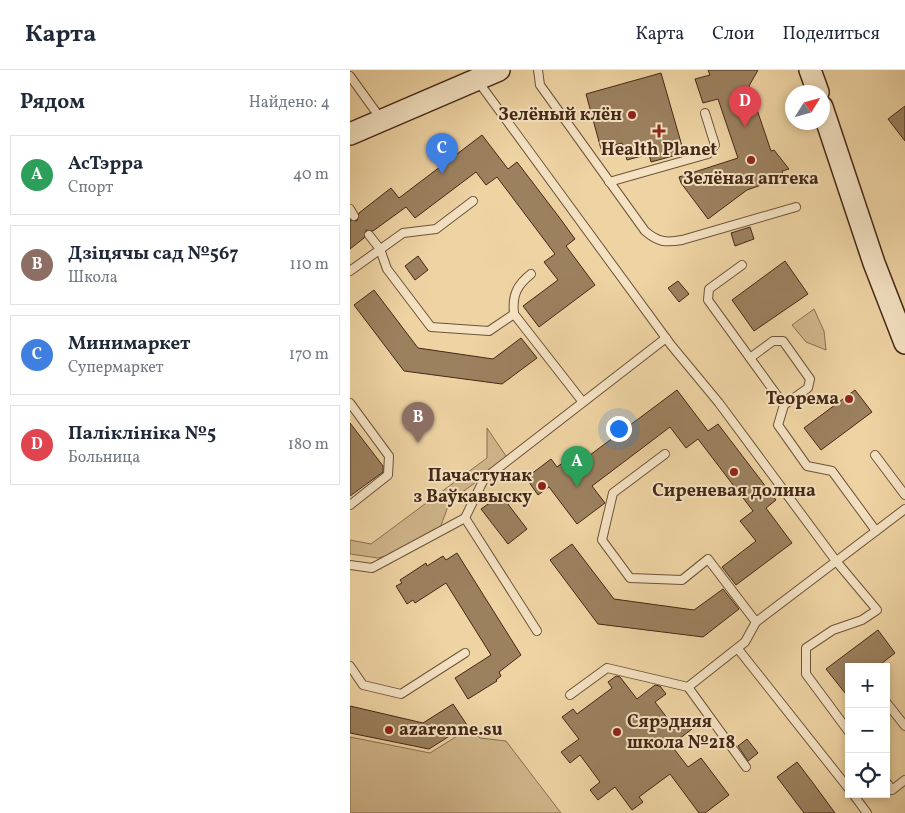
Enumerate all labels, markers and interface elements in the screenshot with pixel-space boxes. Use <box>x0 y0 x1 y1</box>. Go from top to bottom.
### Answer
text: Карта <box>25 18 96 52</box>
text: Карта <box>636 22 684 47</box>
text: Слои <box>712 22 754 47</box>
text: Поделиться <box>782 22 880 47</box>
north arrow <box>785 85 830 130</box>
pin: D <box>729 86 761 127</box>
text: Рядом <box>20 88 85 117</box>
text: Найдено: 4 <box>249 92 330 114</box>
place label: Зелёный клён <box>498 103 622 128</box>
marker: Зелёный клён <box>626 109 638 121</box>
marker: Health Planet <box>653 125 665 137</box>
pin: C <box>426 133 458 174</box>
place label: Health Planet <box>601 138 717 163</box>
text: АсТэрра <box>68 151 143 177</box>
marker: Зелёная аптека <box>745 154 757 166</box>
text: A <box>31 164 43 186</box>
text: 40 m <box>293 164 329 186</box>
place label: Зелёная аптека <box>683 167 819 192</box>
text: Спорт <box>68 177 113 199</box>
text: Дзіцячы сад №567 <box>68 241 238 267</box>
text: B <box>32 254 42 276</box>
text: 110 m <box>290 254 329 276</box>
text: Школа <box>68 267 118 289</box>
text: Минимаркет <box>68 331 190 357</box>
text: C <box>32 344 42 366</box>
text: 170 m <box>289 344 329 366</box>
text: Супермаркет <box>68 357 164 379</box>
place label: Теорема <box>766 387 839 412</box>
marker: Теорема <box>843 393 855 405</box>
pin: B <box>402 402 434 443</box>
your location <box>606 416 632 442</box>
text: Паліклініка №5 <box>68 421 216 447</box>
text: D <box>31 434 43 456</box>
text: 180 m <box>288 434 329 456</box>
pin: A <box>561 446 593 487</box>
text: Больница <box>68 447 140 469</box>
place label: Пачастунак з Ваўкавыску <box>414 464 532 510</box>
marker: Сиреневая долина <box>728 466 740 478</box>
place label: Сиреневая долина <box>652 479 816 504</box>
marker: Пачастунак з Ваўкавыску <box>536 480 548 492</box>
map controls <box>845 663 890 798</box>
button: + <box>845 663 890 708</box>
button: − <box>845 708 890 753</box>
place label: Сярэдняя школа №218 <box>627 710 735 756</box>
place label: azarenne.su <box>399 718 503 743</box>
marker: azarenne.su <box>383 724 395 736</box>
marker: Сярэдняя школа №218 <box>611 726 623 738</box>
button: locate <box>845 753 890 798</box>

